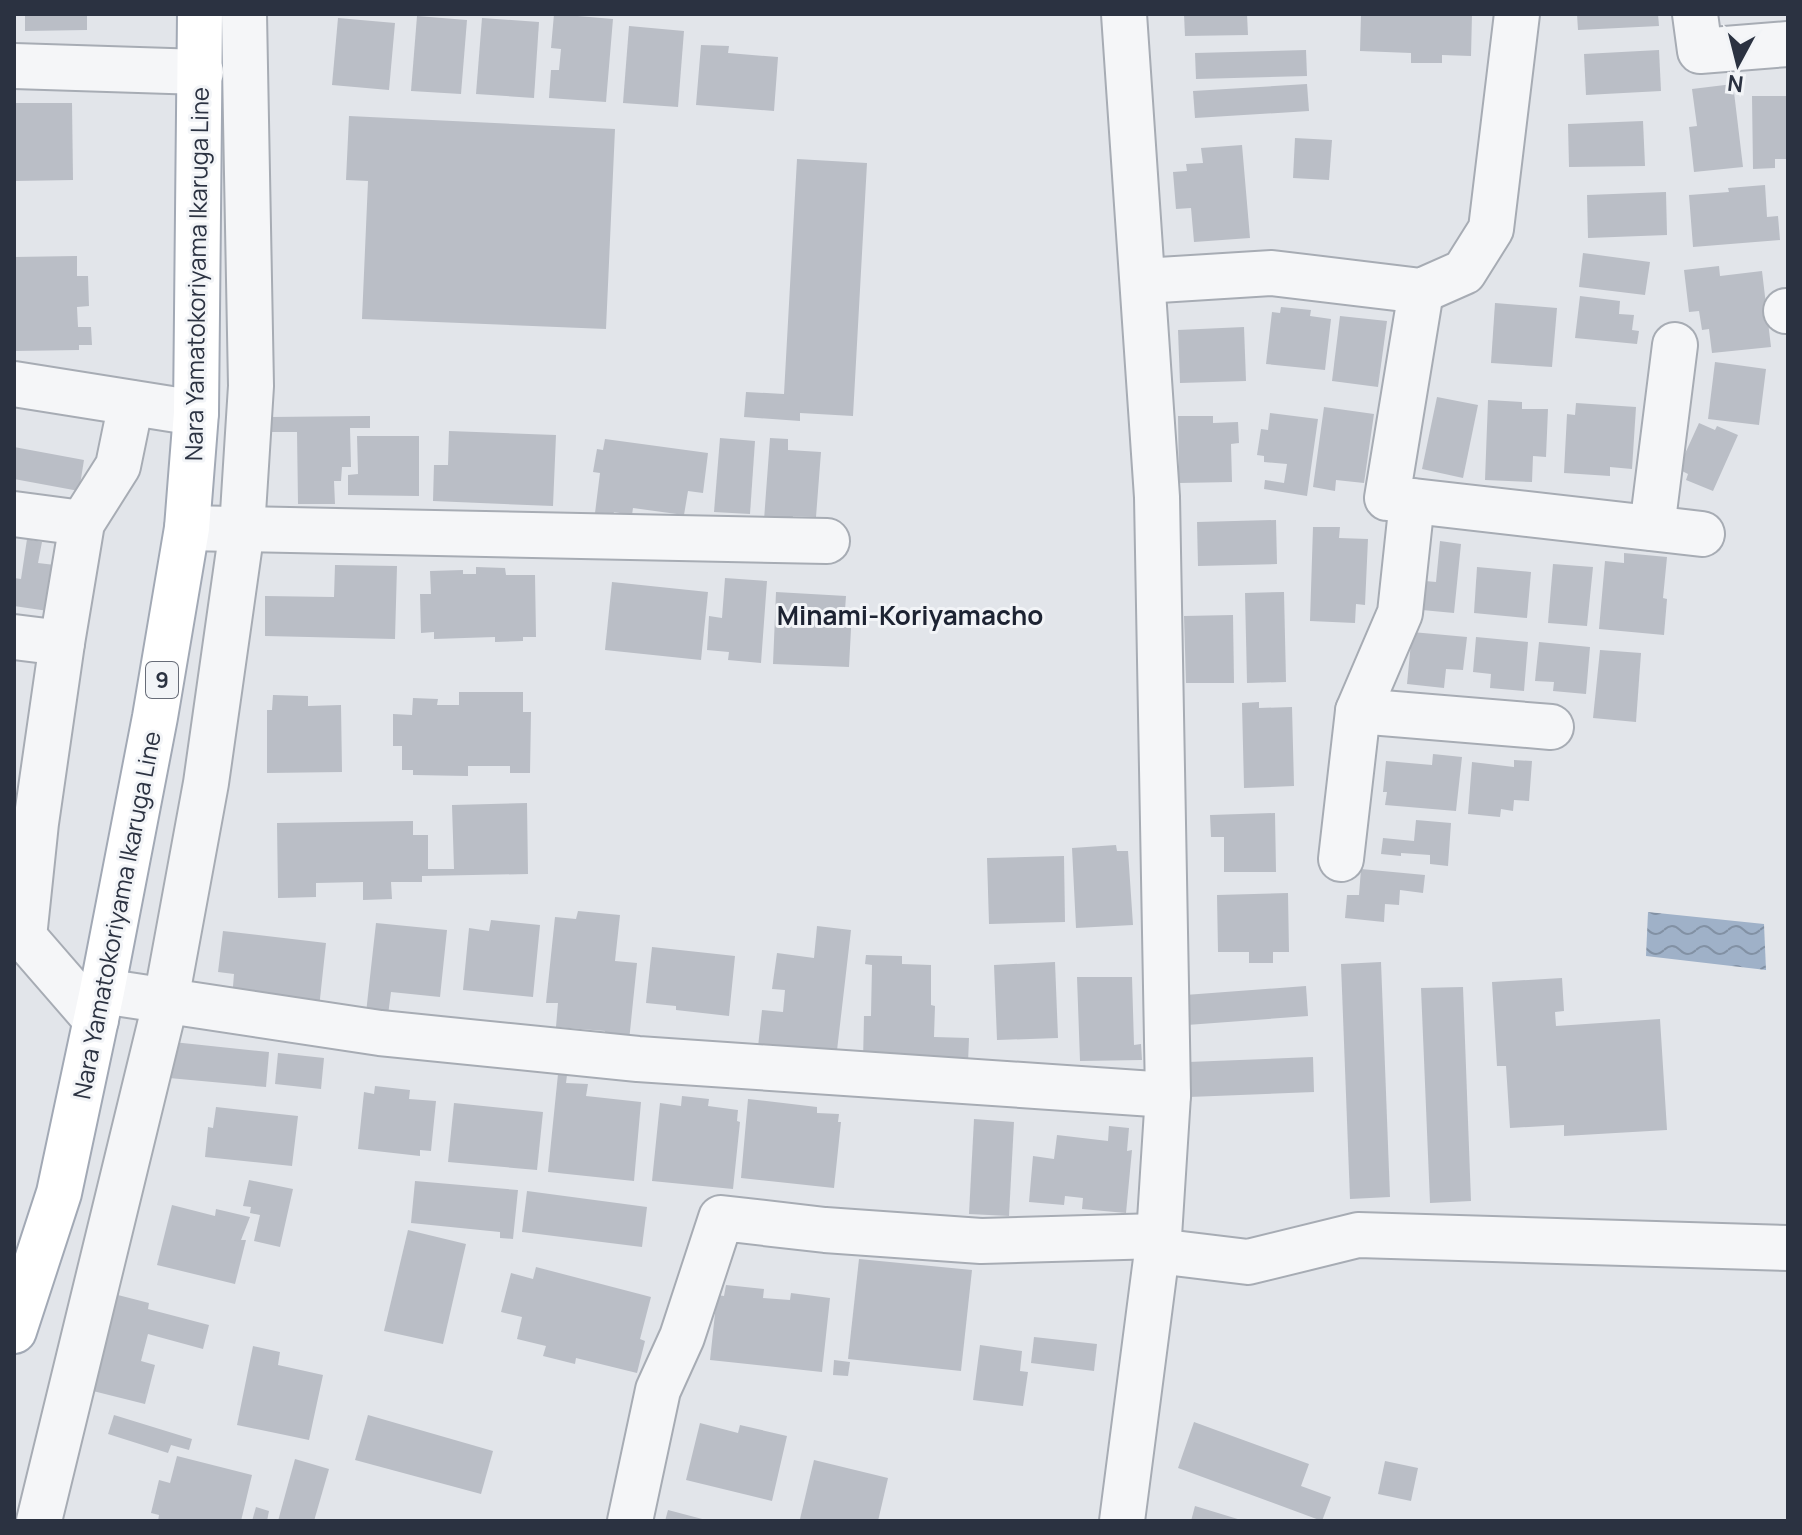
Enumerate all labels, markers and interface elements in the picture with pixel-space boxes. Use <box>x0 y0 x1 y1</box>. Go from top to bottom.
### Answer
north arrow <box>1698 24 1778 104</box>
text: N <box>1726 68 1745 100</box>
street label: Nara Yamatokoriyama Ikaruga Line <box>176 87 216 461</box>
district label: Minami-Koriyamacho <box>777 597 1043 633</box>
road number: 9 <box>146 662 178 698</box>
street label: Nara Yamatokoriyama Ikaruga Line <box>64 728 168 1102</box>

